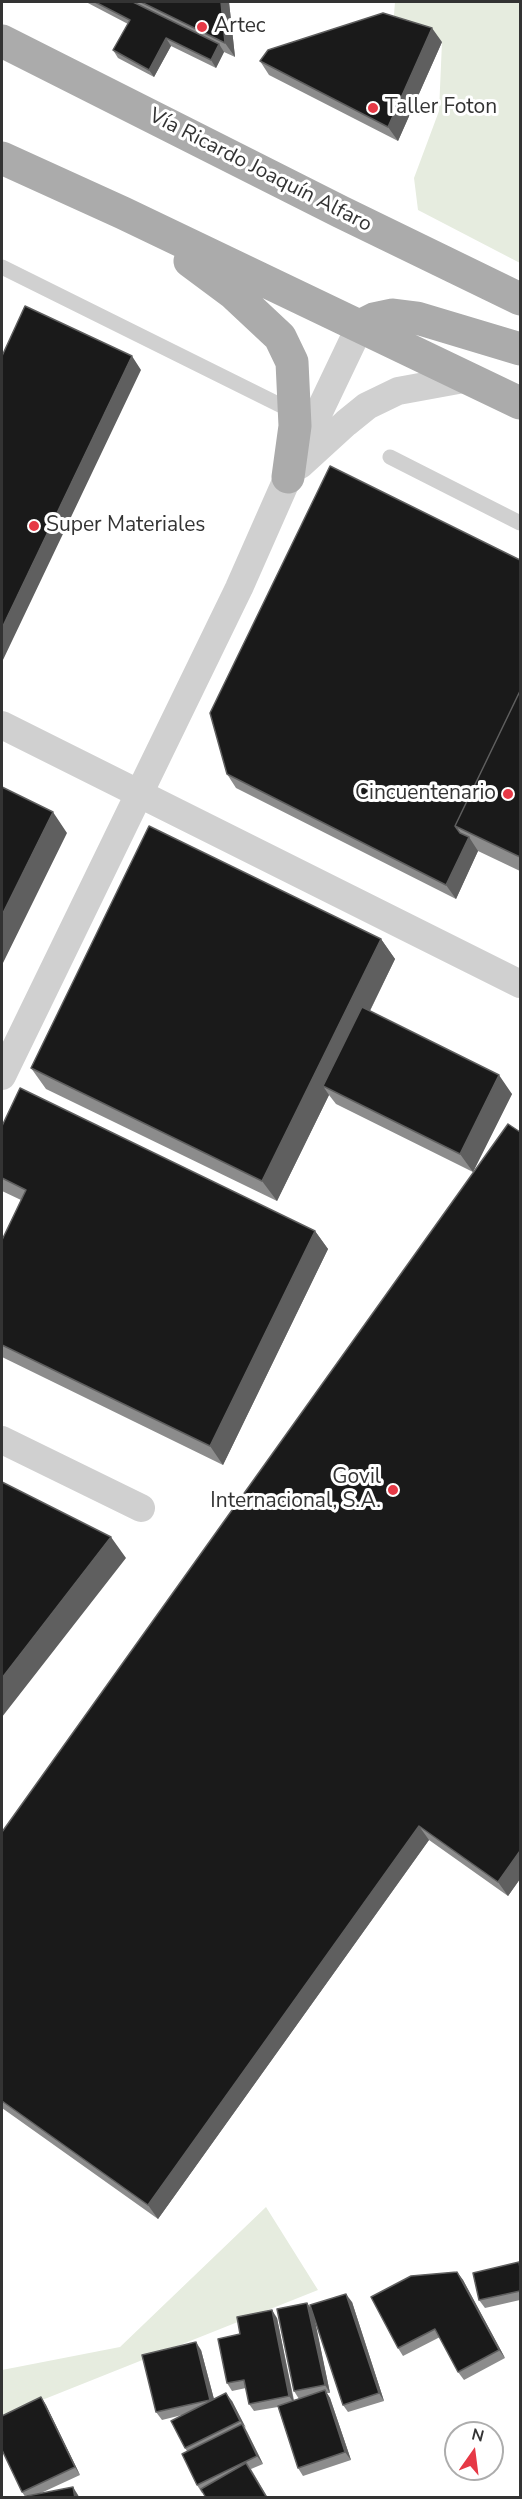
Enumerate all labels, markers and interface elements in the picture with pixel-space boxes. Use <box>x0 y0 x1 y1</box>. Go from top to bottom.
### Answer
place label: Artec <box>214 14 266 40</box>
marker: Artec <box>195 20 209 34</box>
place label: Taller Foton <box>385 95 497 121</box>
marker: Taller Foton <box>366 101 380 115</box>
street label: Vía Ricardo Joaquín Alfaro <box>144 104 376 238</box>
place label: Super Materiales <box>46 513 205 539</box>
marker: Super Materiales <box>27 519 41 533</box>
place label: Cincuentenario <box>355 781 496 807</box>
marker: Cincuentenario <box>501 787 515 801</box>
place label: Govil Internacional, S.A. <box>210 1465 381 1515</box>
marker: Govil Internacional, S.A. <box>386 1483 400 1497</box>
north arrow <box>444 2421 504 2481</box>
text: N <box>469 2423 486 2448</box>

